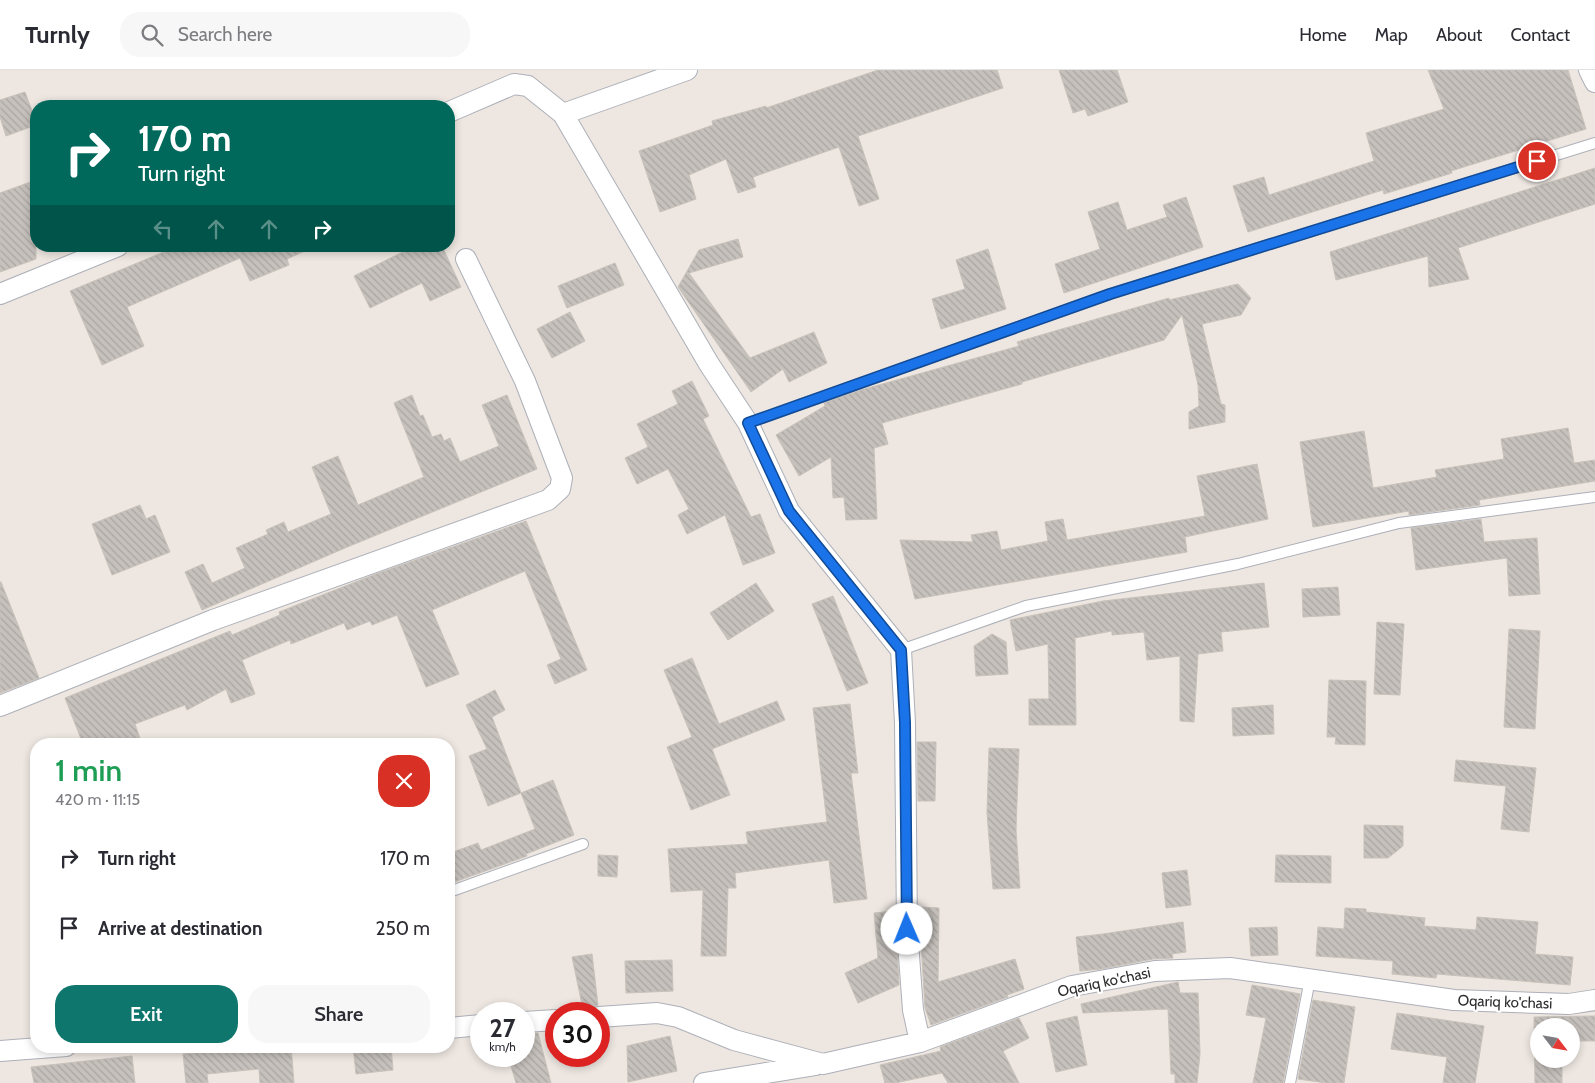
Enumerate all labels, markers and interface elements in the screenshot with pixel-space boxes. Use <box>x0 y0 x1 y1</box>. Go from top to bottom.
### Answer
search box <box>120 12 470 57</box>
text: Turnly <box>25 20 90 49</box>
icon: search <box>138 21 166 49</box>
text: Search here <box>178 23 272 46</box>
text: Home <box>1299 24 1347 46</box>
text: Map <box>1375 24 1408 46</box>
text: About <box>1436 24 1482 46</box>
text: Contact <box>1510 24 1570 46</box>
text: 170 m <box>138 117 231 160</box>
icon: right <box>55 120 120 185</box>
pin <box>1516 140 1558 182</box>
icon: arrive <box>1523 147 1551 175</box>
text: Turn right <box>138 160 225 187</box>
icon: left <box>149 215 177 243</box>
icon: ahead <box>202 215 230 243</box>
icon: ahead <box>255 215 283 243</box>
icon: right <box>308 215 336 243</box>
text: 1 min <box>55 752 122 789</box>
button: close <box>378 755 430 807</box>
text: 420 m · 11:15 <box>55 790 140 809</box>
icon: right <box>55 844 83 872</box>
text: Turn right <box>98 847 176 870</box>
text: 170 m <box>380 847 430 870</box>
position arrow <box>880 902 932 954</box>
icon: arrive <box>55 914 83 942</box>
text: Arrive at destination <box>98 917 262 940</box>
text: 250 m <box>376 917 430 940</box>
street label: Oqariq ko'chasi <box>1056 963 1152 1001</box>
button: Exit <box>55 985 238 1043</box>
button: Share <box>248 985 430 1043</box>
street label: Oqariq ko'chasi <box>1457 991 1553 1013</box>
speed limit sign: 30 <box>545 1002 610 1067</box>
text: 27 <box>490 1013 515 1043</box>
north arrow <box>1530 1018 1580 1068</box>
map controls <box>1530 1018 1580 1068</box>
text: km/h <box>489 1039 516 1054</box>

